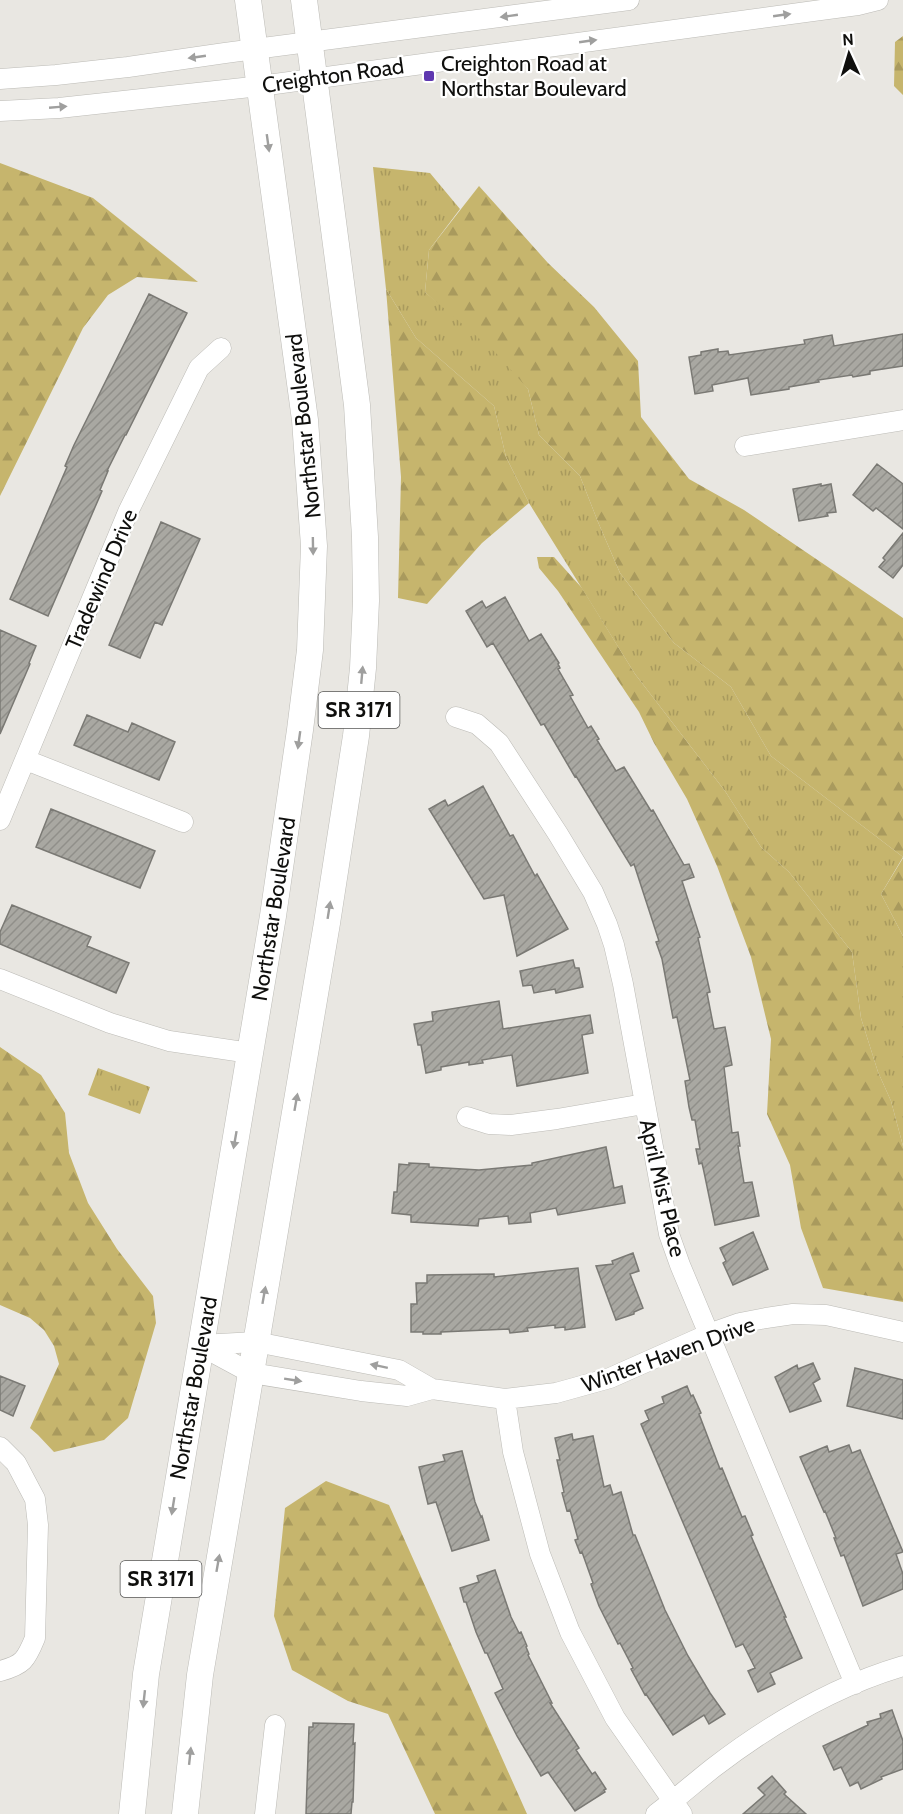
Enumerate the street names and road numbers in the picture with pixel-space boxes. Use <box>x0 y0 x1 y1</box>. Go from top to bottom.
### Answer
street label: Creighton Road <box>260 52 406 99</box>
street label: Northstar Boulevard <box>280 332 327 520</box>
street label: Tradewind Drive <box>60 505 143 654</box>
road number: SR 3171 <box>318 692 400 728</box>
street label: Northstar Boulevard <box>246 815 301 1003</box>
street label: April Mist Place <box>634 1117 691 1260</box>
street label: Northstar Boulevard <box>164 1294 223 1482</box>
street label: Winter Haven Drive <box>578 1311 758 1398</box>
road number: SR 3171 <box>120 1561 201 1597</box>

